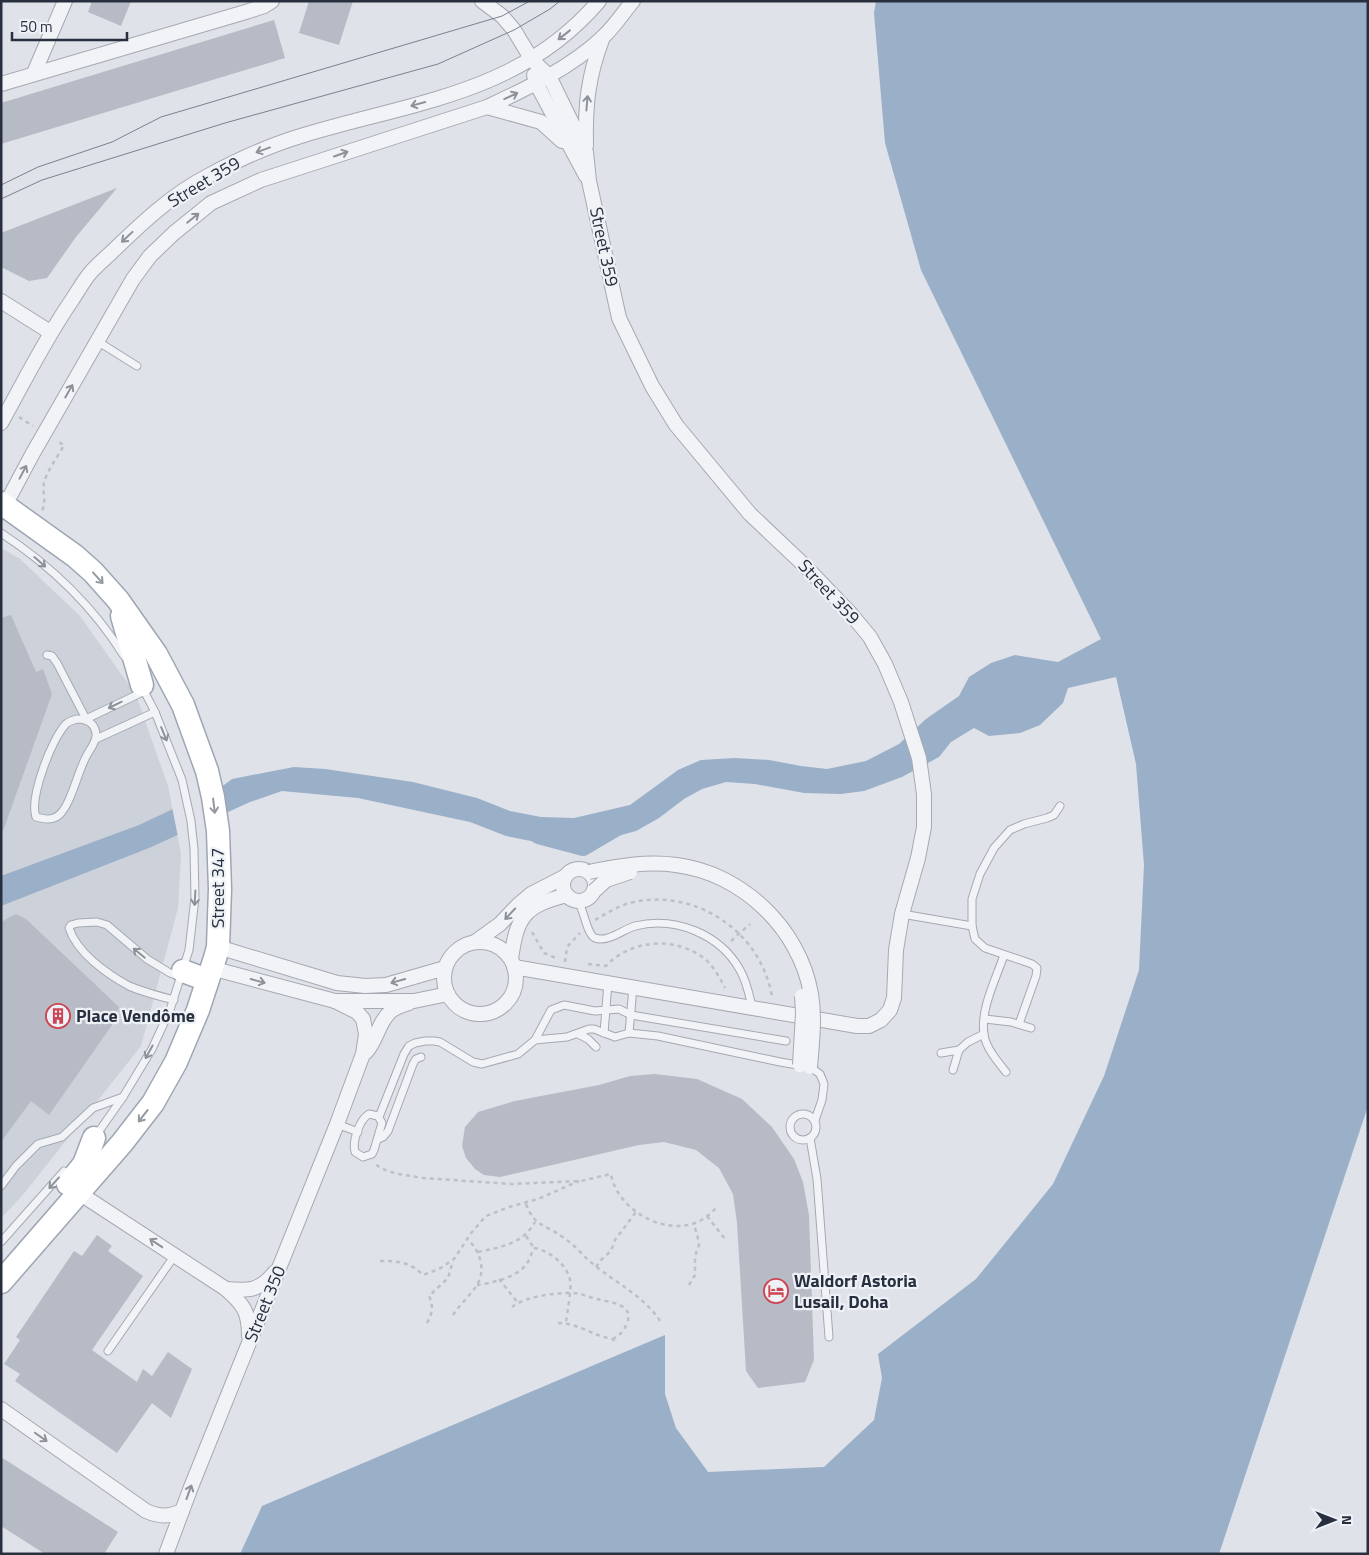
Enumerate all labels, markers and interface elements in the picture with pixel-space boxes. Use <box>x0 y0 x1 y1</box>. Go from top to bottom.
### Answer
scale bar <box>12 10 128 42</box>
text: 50 m <box>20 15 53 38</box>
one-way arrow <box>557 29 570 40</box>
one-way arrow <box>503 90 518 100</box>
one-way arrow <box>582 95 591 111</box>
one-way arrow <box>411 100 427 109</box>
one-way arrow <box>255 146 271 155</box>
street label: Street 359 <box>162 149 245 214</box>
one-way arrow <box>333 149 348 158</box>
street label: Street 359 <box>583 205 626 289</box>
one-way arrow <box>186 212 199 223</box>
one-way arrow <box>121 231 133 243</box>
one-way arrow <box>64 384 74 398</box>
one-way arrow <box>18 466 28 480</box>
street label: Street 359 <box>792 553 867 630</box>
one-way arrow <box>33 557 46 568</box>
one-way arrow <box>92 571 103 584</box>
one-way arrow <box>108 700 123 710</box>
one-way arrow <box>160 726 169 741</box>
one-way arrow <box>210 797 220 813</box>
street label: Street 347 <box>204 848 231 928</box>
one-way arrow <box>190 890 199 906</box>
one-way arrow <box>504 907 516 920</box>
one-way arrow <box>133 947 146 958</box>
one-way arrow <box>250 976 266 986</box>
one-way arrow <box>390 977 406 987</box>
place label: Place Vendôme <box>76 1002 195 1029</box>
building icon: Place Vendôme <box>45 1003 71 1029</box>
one-way arrow <box>144 1045 154 1059</box>
one-way arrow <box>138 1109 149 1122</box>
one-way arrow <box>48 1177 60 1190</box>
one-way arrow <box>149 1238 163 1248</box>
street label: Street 350 <box>237 1261 292 1346</box>
place label: Waldorf Astoria Lusail, Doha <box>794 1267 917 1315</box>
hotel icon: Waldorf Astoria Lusail, Doha <box>763 1278 789 1304</box>
one-way arrow <box>34 1432 48 1442</box>
one-way arrow <box>185 1485 194 1500</box>
north arrow <box>1309 1495 1359 1545</box>
text: N <box>1337 1515 1358 1525</box>

